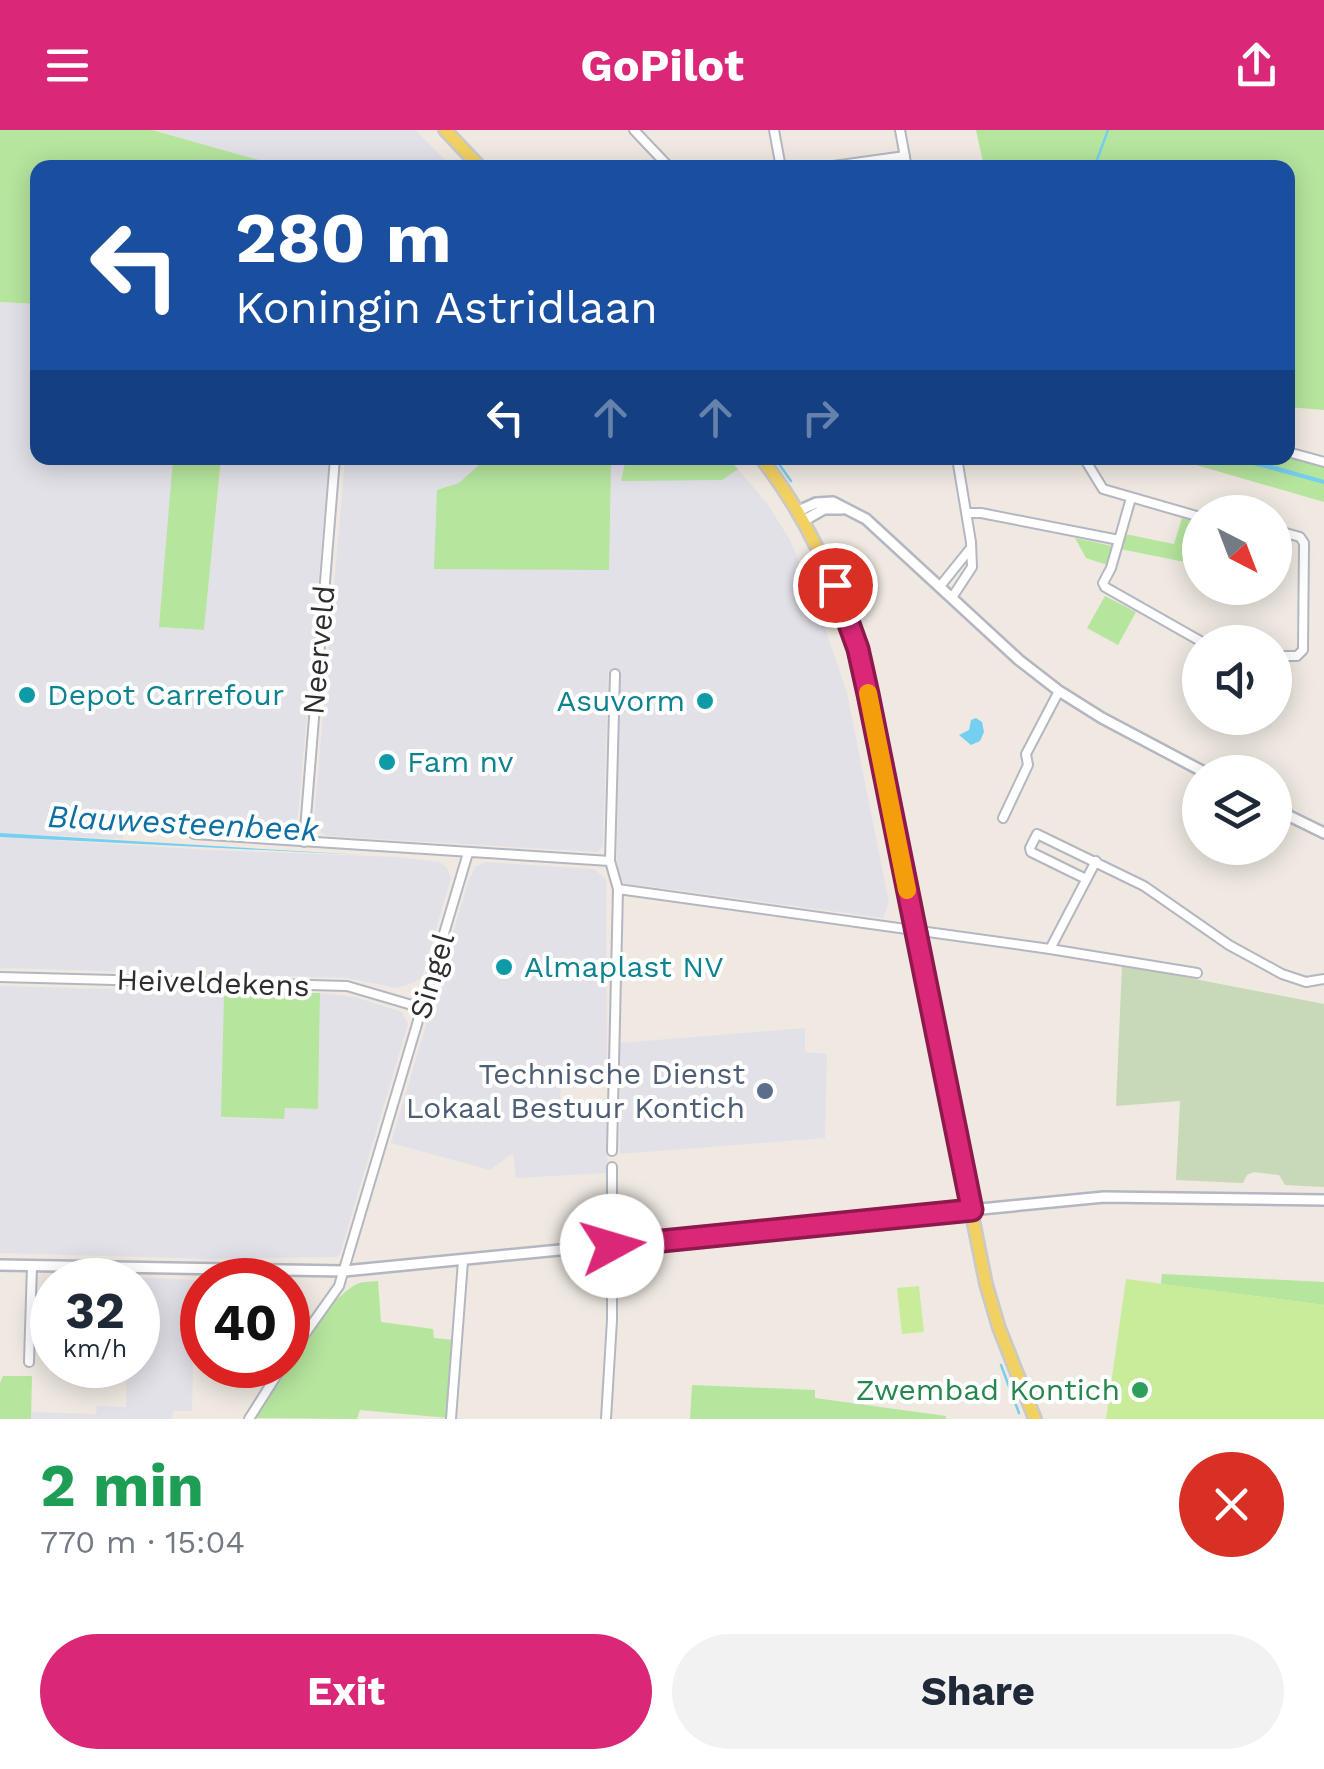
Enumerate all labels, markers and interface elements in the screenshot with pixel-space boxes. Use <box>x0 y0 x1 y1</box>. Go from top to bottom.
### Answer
icon: menu <box>40 38 95 93</box>
icon: share <box>1229 38 1284 93</box>
text: GoPilot <box>580 39 744 92</box>
text: 280 m <box>235 197 452 279</box>
icon: left <box>70 200 200 330</box>
text: Koningin Astridlaan <box>235 281 658 334</box>
icon: left <box>478 390 533 445</box>
icon: ahead <box>583 390 638 445</box>
icon: ahead <box>688 390 743 445</box>
icon: right <box>793 390 848 445</box>
north arrow <box>1182 495 1292 605</box>
map controls <box>1182 495 1292 865</box>
pin <box>793 543 878 628</box>
icon: arrive <box>808 558 863 613</box>
street label: Neerveld <box>295 584 342 716</box>
button: sound <box>1182 625 1292 735</box>
place label: Depot Carrefour <box>47 677 284 712</box>
place label: Asuvorm <box>557 683 685 718</box>
marker: Depot Carrefour <box>16 684 38 706</box>
marker: Asuvorm <box>694 690 716 712</box>
place label: Fam nv <box>407 744 514 779</box>
marker: Fam nv <box>376 751 398 773</box>
button: layers <box>1182 755 1292 865</box>
water label: Blauwesteenbeek <box>47 797 321 849</box>
street label: Singel <box>402 929 461 1023</box>
place label: Almaplast NV <box>524 949 724 984</box>
marker: Almaplast NV <box>493 956 515 978</box>
street label: Heiveldekens <box>116 962 310 1003</box>
place label: Technische Dienst Lokaal Bestuur Kontich <box>406 1056 745 1125</box>
marker: Technische Dienst Lokaal Bestuur Kontich <box>754 1080 776 1102</box>
position arrow <box>560 1194 664 1298</box>
speed limit sign: 40 <box>180 1258 310 1388</box>
text: 32 <box>65 1281 125 1340</box>
text: km/h <box>63 1334 127 1363</box>
place label: Zwembad Kontich <box>856 1372 1120 1407</box>
marker: Zwembad Kontich <box>1129 1379 1151 1401</box>
text: 2 min <box>40 1450 204 1521</box>
button: close <box>1179 1452 1284 1557</box>
text: 770 m · 15:04 <box>40 1523 245 1561</box>
button: Exit <box>40 1634 652 1749</box>
button: Share <box>672 1634 1284 1749</box>

